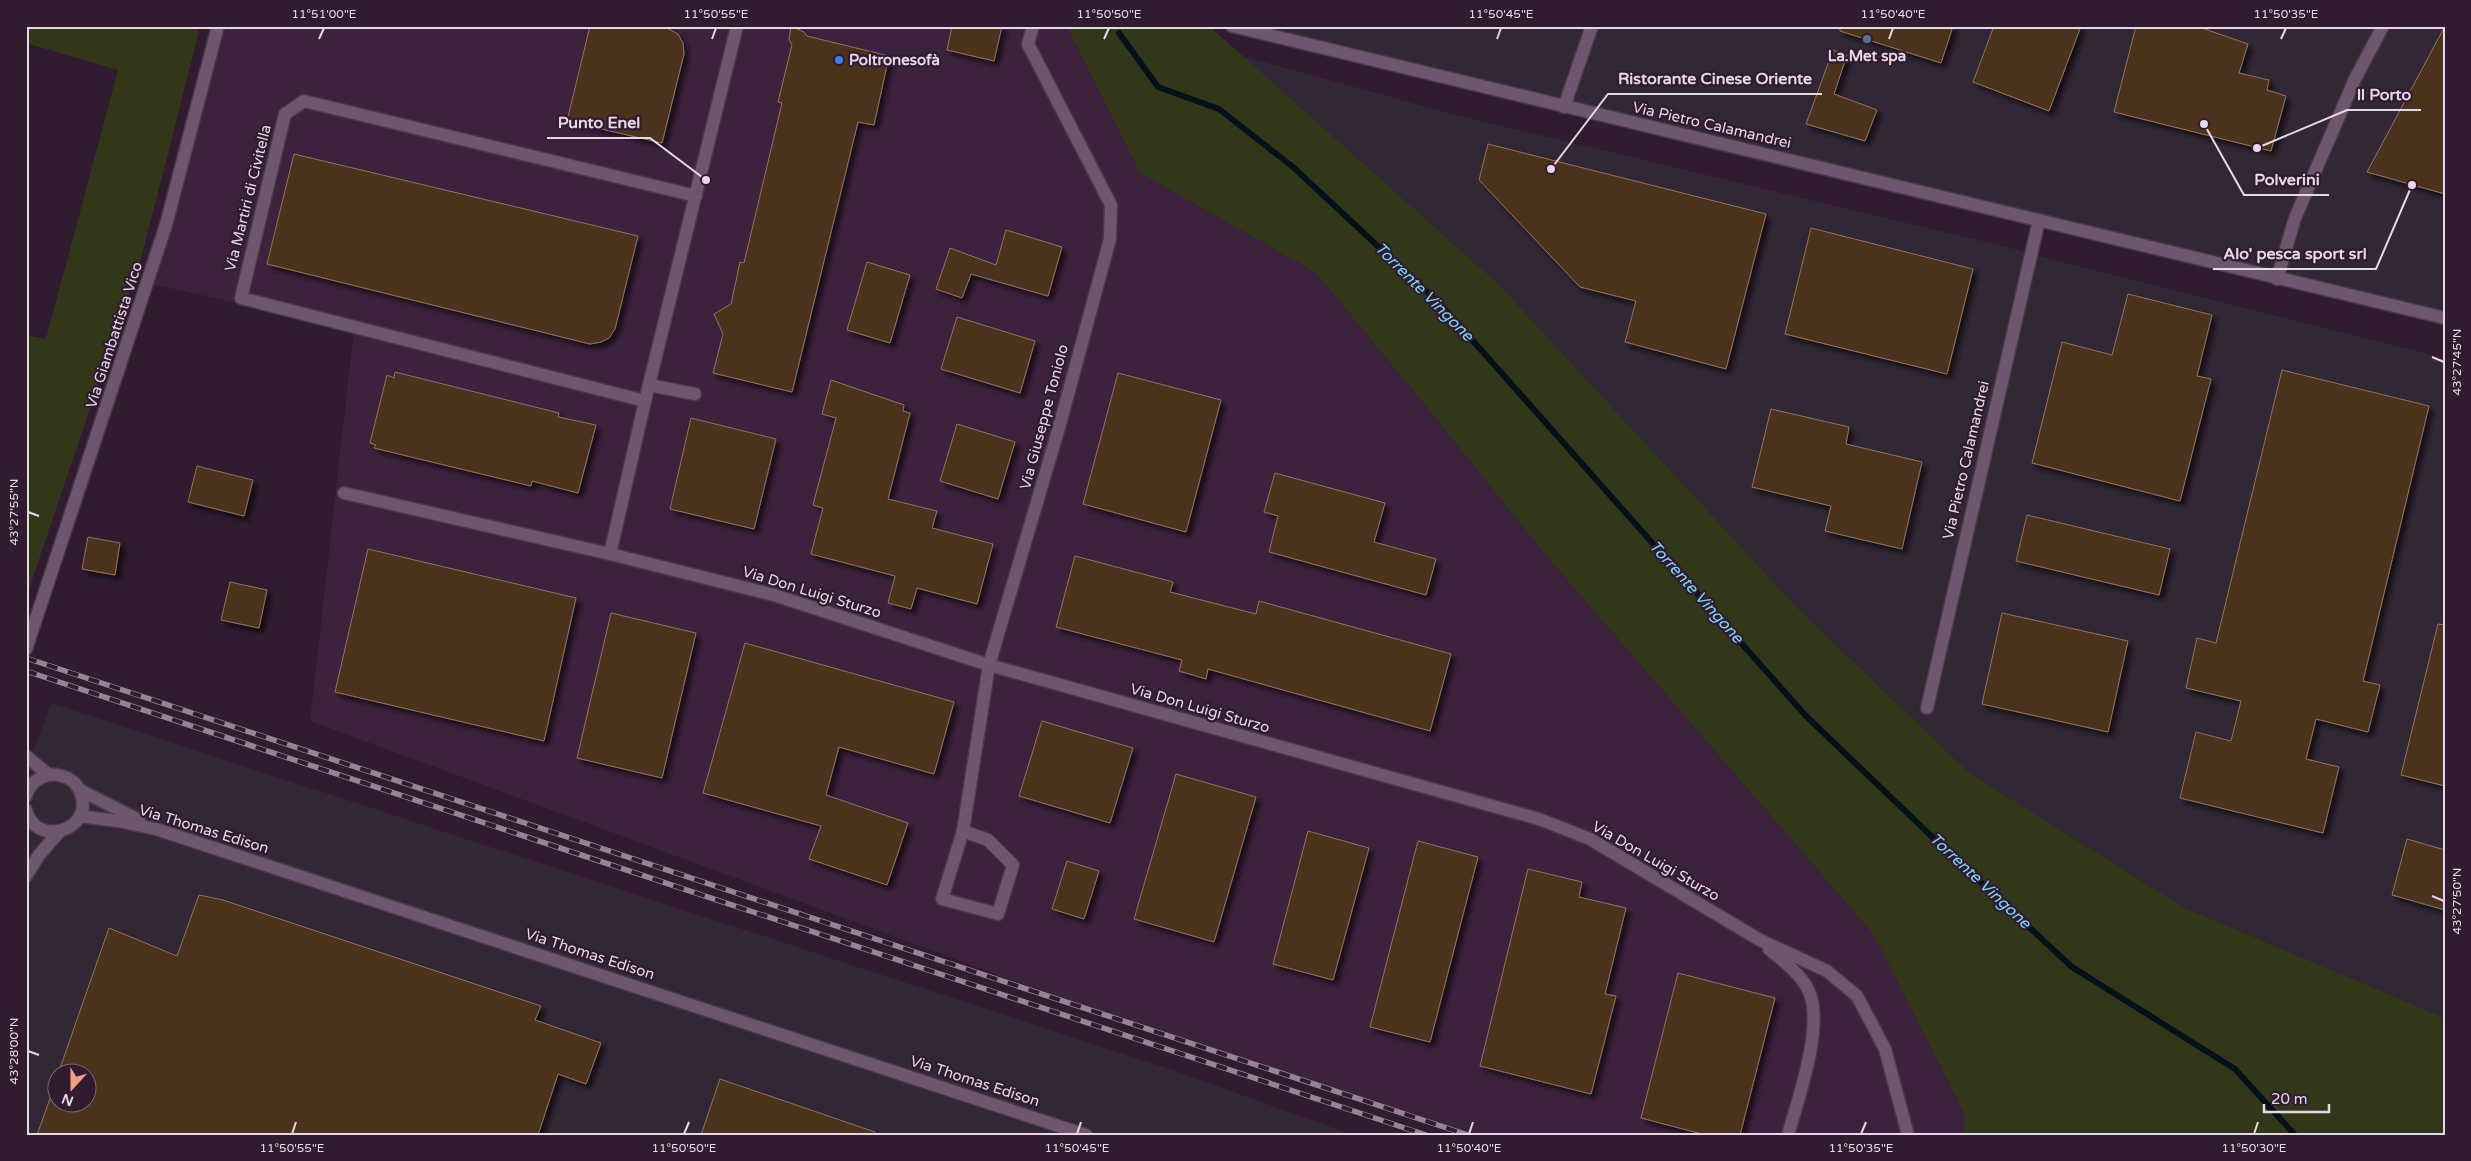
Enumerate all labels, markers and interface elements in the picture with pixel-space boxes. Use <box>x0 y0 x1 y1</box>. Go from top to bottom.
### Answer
text: 11°51'00"E <box>291 7 357 21</box>
text: 11°50'55"E <box>683 7 749 21</box>
text: 11°50'50"E <box>1076 7 1142 21</box>
text: 11°50'45"E <box>1468 7 1534 21</box>
text: 11°50'40"E <box>1860 7 1926 21</box>
text: 11°50'35"E <box>2253 7 2319 21</box>
marker: La.Met spa <box>1861 33 1873 45</box>
place label: La.Met spa <box>1828 47 1906 66</box>
place label: Poltronesofà <box>849 51 940 69</box>
marker: Poltronesofà <box>833 54 845 66</box>
callout: Ristorante Cinese Oriente <box>1608 63 1822 94</box>
text: Ristorante Cinese Oriente <box>1618 69 1812 89</box>
callout: Il Porto <box>2347 79 2421 110</box>
text: Il Porto <box>2357 85 2412 105</box>
street label: Via Pietro Calamandrei <box>1631 98 1793 152</box>
callout: Punto Enel <box>547 107 650 138</box>
text: Punto Enel <box>558 113 640 133</box>
street label: Via Martiri di Civitella <box>221 123 275 273</box>
callout: Polverini <box>2244 164 2329 195</box>
text: Polverini <box>2254 170 2320 190</box>
water label: Torrente Vingone <box>1370 238 1478 346</box>
callout: Alo' pesca sport srl <box>2213 238 2376 269</box>
text: Alo' pesca sport srl <box>2223 244 2367 264</box>
street label: Via Giambattista Vico <box>82 260 146 410</box>
text: 43°27'45"N <box>2450 329 2464 396</box>
street label: Via Giuseppe Toniolo <box>1016 342 1072 492</box>
street label: Via Pietro Calamandrei <box>1939 379 1993 541</box>
text: 43°27'55"N <box>7 479 21 546</box>
water label: Torrente Vingone <box>1645 536 1748 648</box>
street label: Via Don Luigi Sturzo <box>740 562 884 622</box>
street label: Via Don Luigi Sturzo <box>1128 679 1272 737</box>
street label: Via Thomas Edison <box>137 801 271 857</box>
street label: Via Don Luigi Sturzo <box>1589 817 1723 905</box>
water label: Torrente Vingone <box>1925 829 2036 934</box>
text: 43°27'50"N <box>2450 868 2464 935</box>
street label: Via Thomas Edison <box>523 925 657 983</box>
text: 43°28'00"N <box>7 1018 21 1085</box>
street label: Via Thomas Edison <box>908 1052 1042 1110</box>
north arrow <box>48 1064 98 1114</box>
scale bar <box>2264 1081 2328 1113</box>
text: N <box>59 1090 76 1110</box>
text: 20 m <box>2271 1090 2308 1108</box>
text: 11°50'55"E <box>259 1141 325 1155</box>
text: 11°50'50"E <box>651 1141 717 1155</box>
text: 11°50'45"E <box>1044 1141 1110 1155</box>
text: 11°50'40"E <box>1436 1141 1502 1155</box>
text: 11°50'35"E <box>1828 1141 1894 1155</box>
text: 11°50'30"E <box>2221 1141 2287 1155</box>

